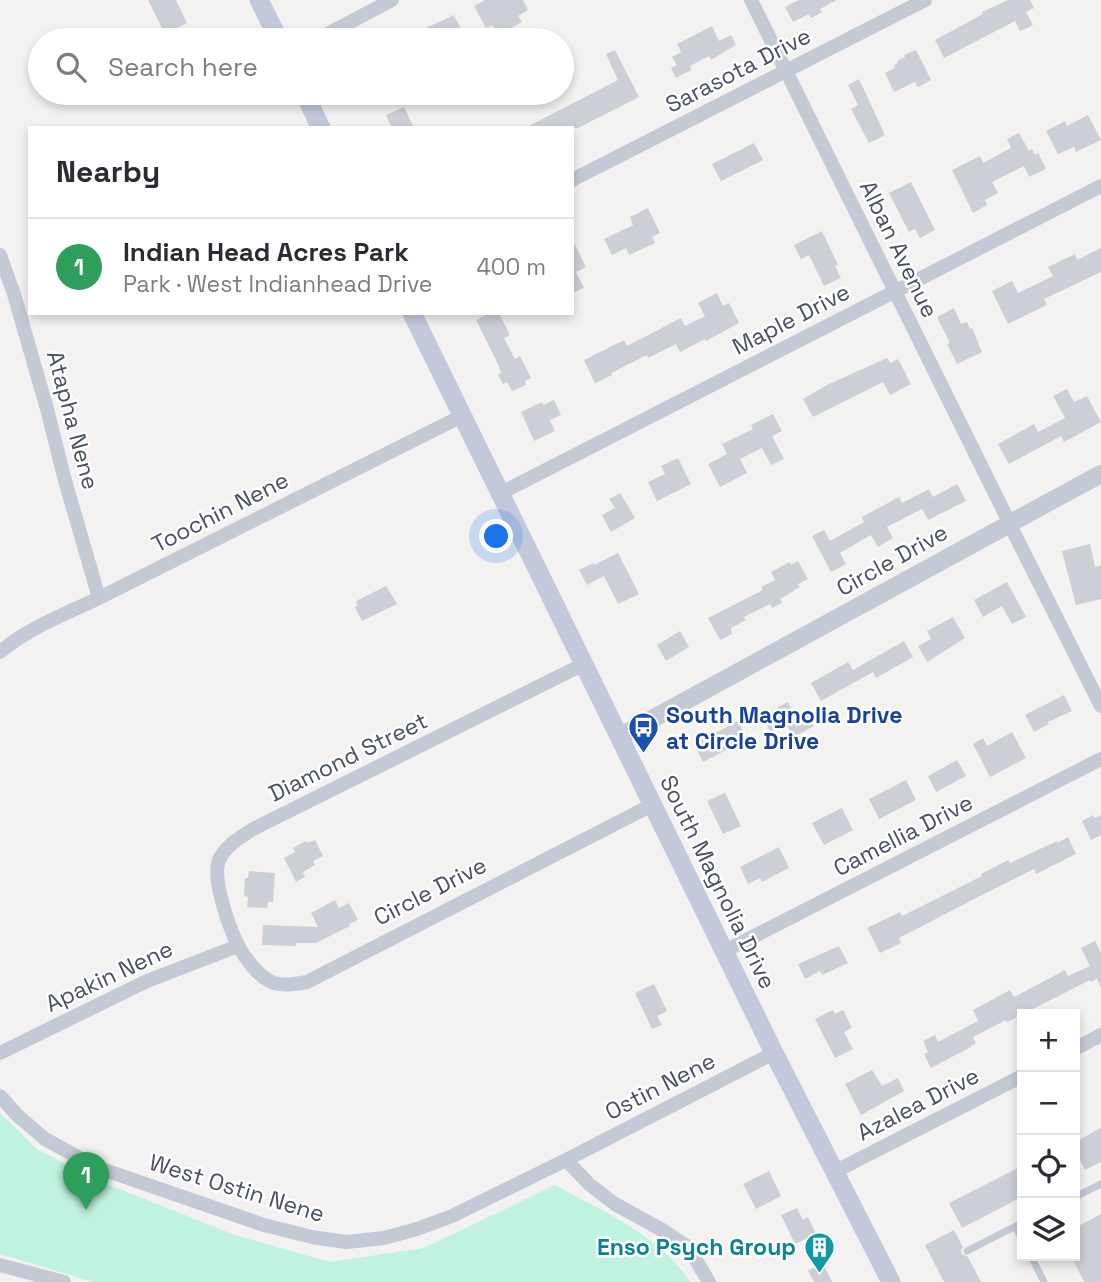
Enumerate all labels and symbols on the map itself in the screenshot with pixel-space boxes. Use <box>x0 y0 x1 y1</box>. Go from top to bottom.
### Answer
street label: Sarasota Drive <box>660 20 816 120</box>
street label: Alban Avenue <box>853 175 945 323</box>
street label: Maple Drive <box>727 277 855 361</box>
street label: Atapha Nene <box>40 347 106 493</box>
street label: Toochin Nene <box>146 465 294 559</box>
street label: Circle Drive <box>831 517 953 603</box>
your location <box>479 519 513 553</box>
place label: South Magnolia Drive at Circle Drive <box>666 700 902 756</box>
street label: Diamond Street <box>264 706 432 808</box>
bus stop icon: South Magnolia Drive at Circle Drive <box>626 711 660 755</box>
street label: South Magnolia Drive <box>653 770 783 994</box>
street label: Camellia Drive <box>828 787 978 883</box>
street label: Circle Drive <box>369 850 491 932</box>
street label: Apakin Nene <box>41 933 177 1019</box>
street label: Ostin Nene <box>600 1045 720 1127</box>
street label: Azalea Drive <box>852 1060 984 1148</box>
street label: West Ostin Nene <box>146 1147 328 1229</box>
pin: 1 <box>63 1152 109 1210</box>
building icon: Enso Psych Group <box>802 1230 836 1274</box>
place label: Enso Psych Group <box>597 1232 796 1262</box>

